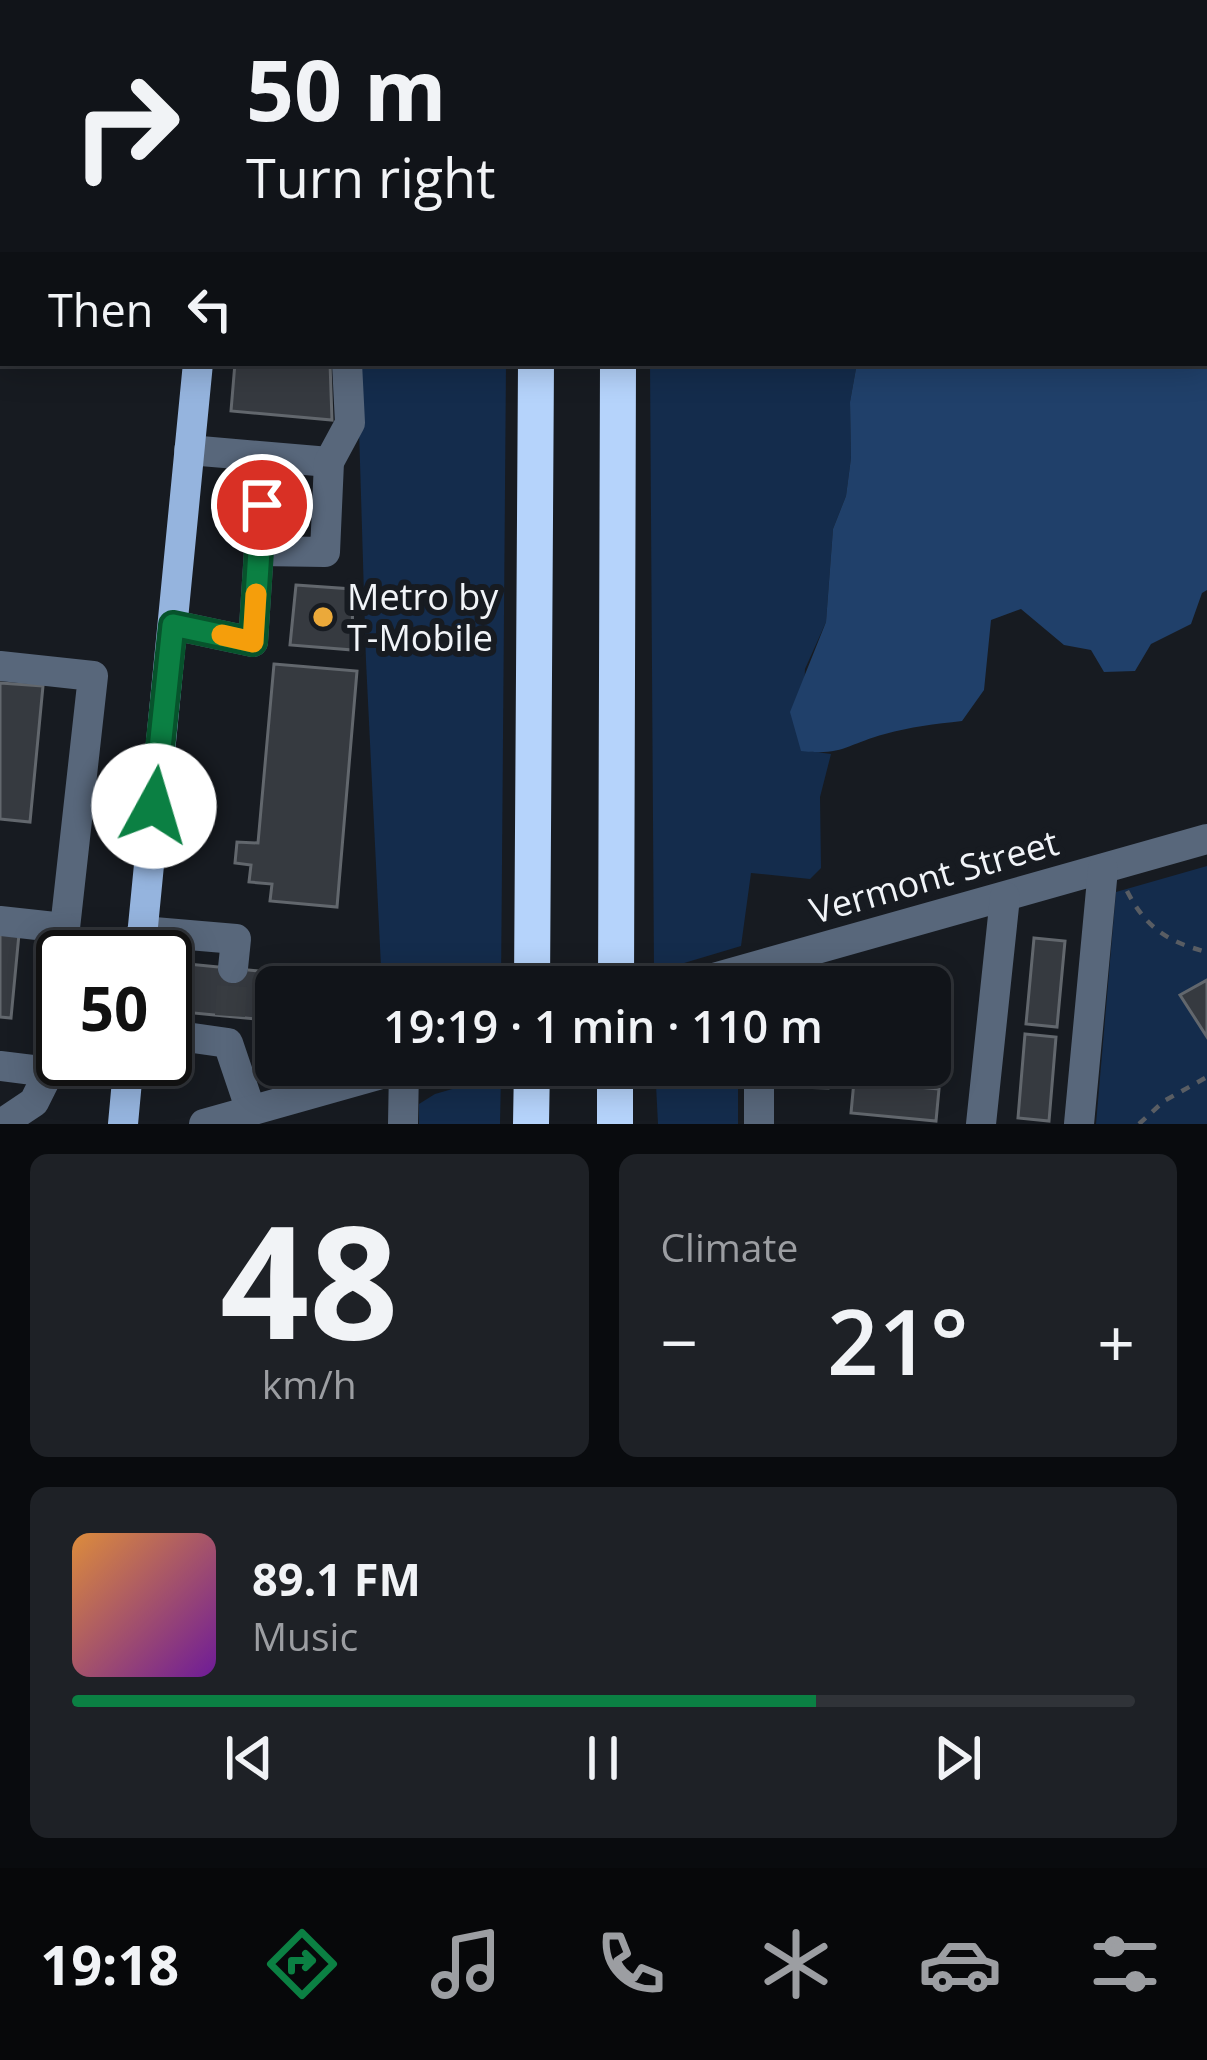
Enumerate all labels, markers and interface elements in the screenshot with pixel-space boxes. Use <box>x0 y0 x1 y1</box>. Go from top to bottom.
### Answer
text: 50 m <box>246 31 446 146</box>
icon: right <box>48 48 204 204</box>
text: Turn right <box>246 140 495 214</box>
icon: left <box>177 276 243 342</box>
text: Then <box>48 279 153 340</box>
pin <box>211 454 313 556</box>
icon: arrive <box>229 472 295 538</box>
place label: Metro by T-Mobile <box>347 572 499 662</box>
marker: Metro by T-Mobile <box>310 604 336 630</box>
position arrow <box>91 743 217 869</box>
street label: Vermont Street <box>804 817 1064 935</box>
speed limit sign: 50 <box>36 930 192 1086</box>
text: 19:19 · 1 min · 110 m <box>383 995 823 1056</box>
text: 48 <box>220 1172 398 1385</box>
text: Climate <box>661 1220 798 1273</box>
text: 21° <box>827 1279 968 1401</box>
text: − <box>661 1296 698 1386</box>
text: + <box>1097 1296 1135 1386</box>
text: km/h <box>262 1357 357 1410</box>
text: 89.1 FM <box>252 1548 421 1609</box>
text: Music <box>252 1609 358 1662</box>
icon: previous <box>216 1725 282 1791</box>
icon: pause <box>570 1725 636 1791</box>
icon: next <box>925 1725 991 1791</box>
icon: directions <box>260 1922 344 2006</box>
icon: music <box>424 1922 508 2006</box>
icon: phone <box>589 1922 673 2006</box>
icon: climate <box>754 1922 838 2006</box>
icon: car <box>918 1922 1002 2006</box>
icon: filters <box>1083 1922 1167 2006</box>
text: 19:18 <box>40 1927 179 2001</box>

